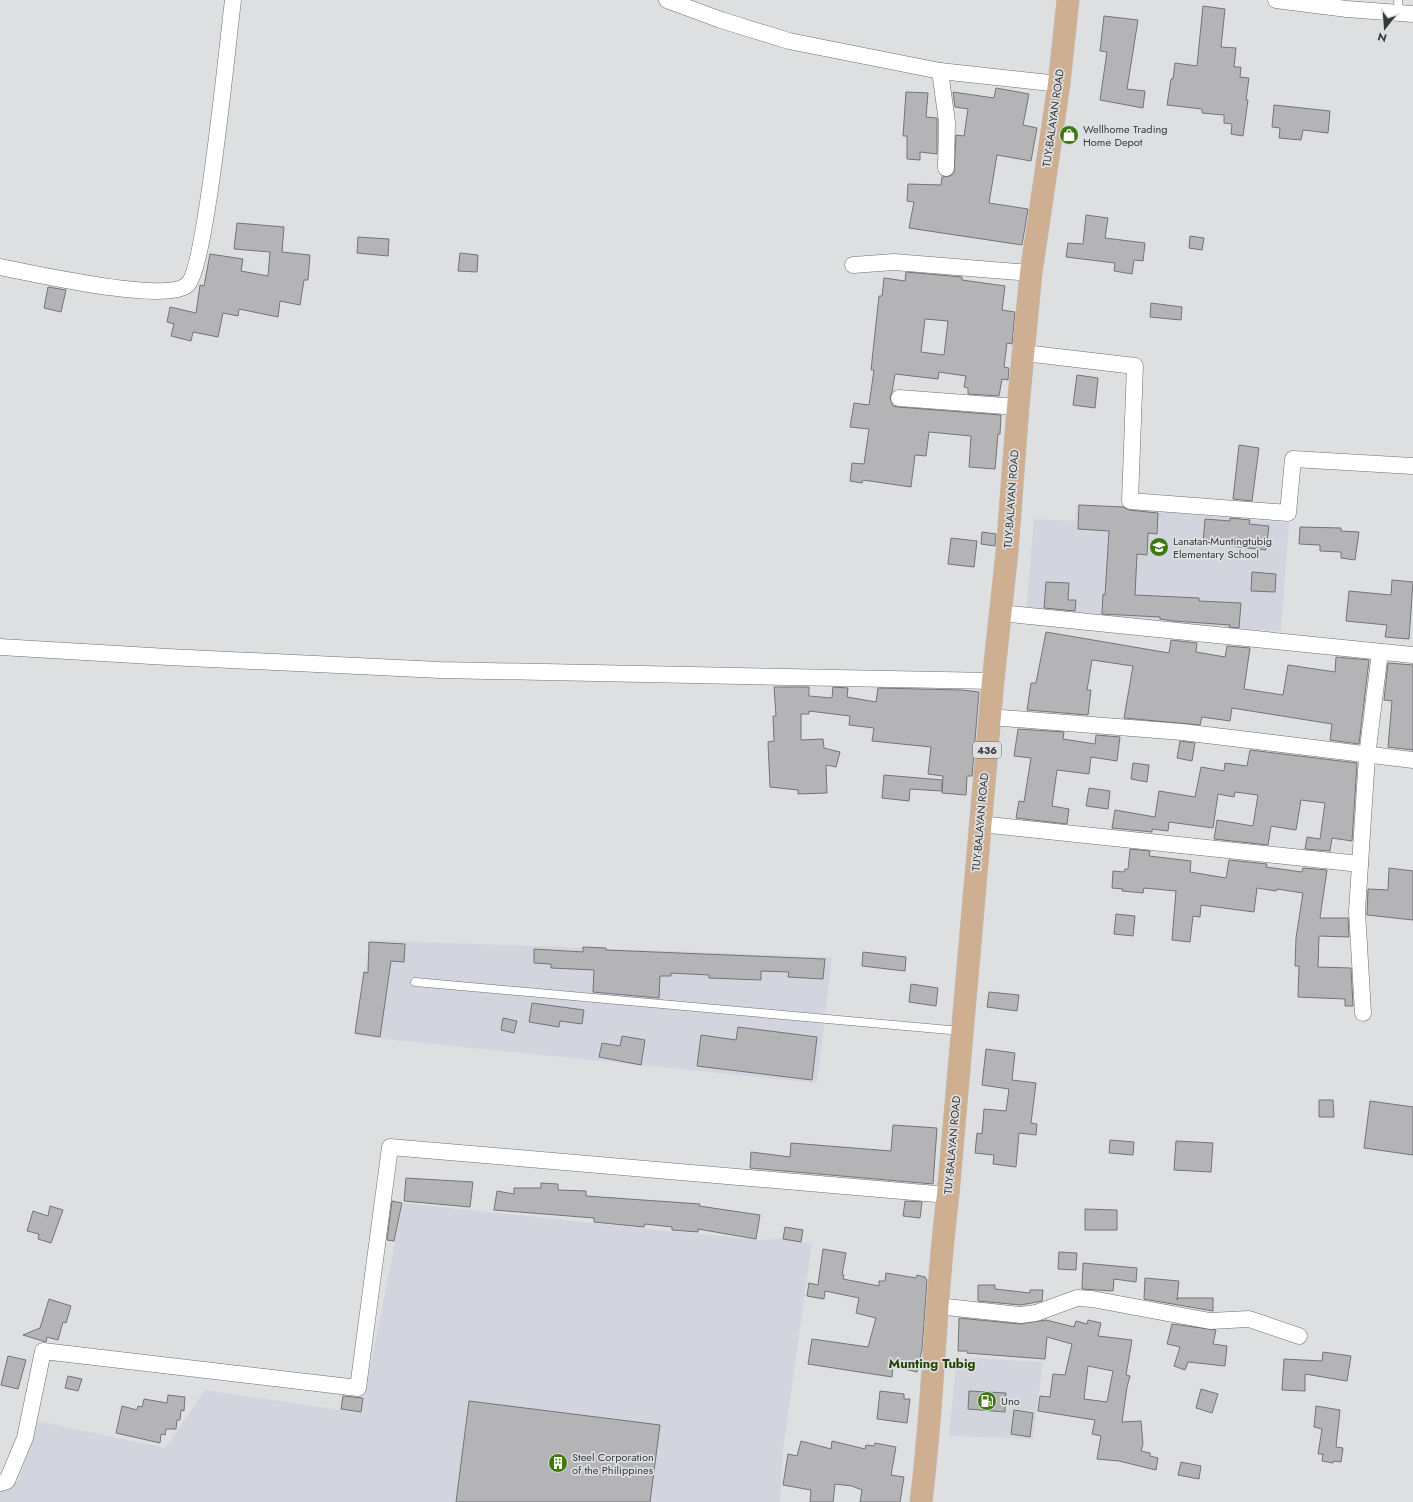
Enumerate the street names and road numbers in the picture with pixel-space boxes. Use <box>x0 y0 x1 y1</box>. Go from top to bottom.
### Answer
street label: TUY-BALAYAN ROAD <box>1038 67 1068 168</box>
street label: TUY-BALAYAN ROAD <box>1000 449 1022 549</box>
road number: 436 <box>973 742 1001 758</box>
street label: TUY-BALAYAN ROAD <box>968 772 992 872</box>
street label: TUY-BALAYAN ROAD <box>940 1095 964 1195</box>

